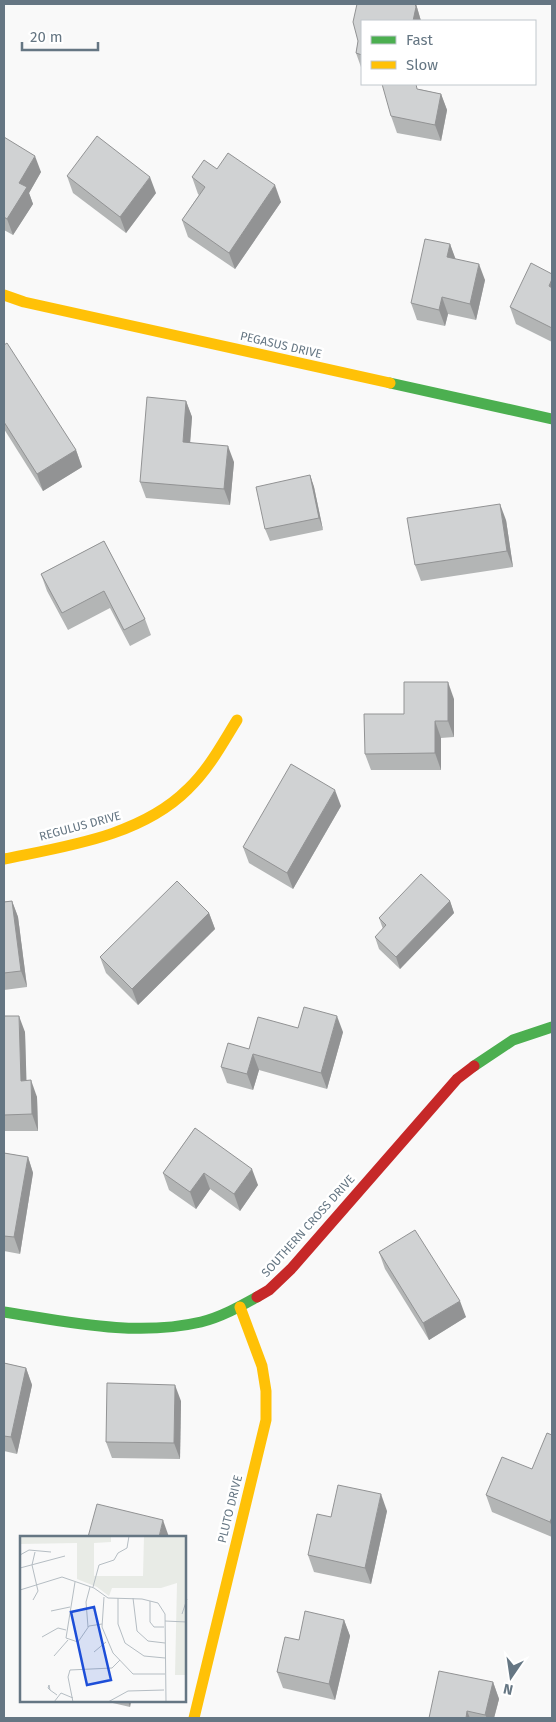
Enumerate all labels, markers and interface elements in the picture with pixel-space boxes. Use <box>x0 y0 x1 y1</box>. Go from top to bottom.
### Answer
scale bar <box>22 20 99 52</box>
legend <box>361 20 536 85</box>
text: 20 m <box>30 28 63 46</box>
text: Fast <box>406 31 433 49</box>
text: Slow <box>406 56 438 74</box>
street label: PEGASUS DRIVE <box>239 329 323 361</box>
street label: REGULUS DRIVE <box>38 808 122 844</box>
street label: SOUTHERN CROSS DRIVE <box>259 1172 357 1280</box>
street label: PLUTO DRIVE <box>215 1474 245 1544</box>
inset map <box>20 1536 186 1702</box>
north arrow <box>486 1652 536 1702</box>
text: N <box>502 1680 515 1699</box>

